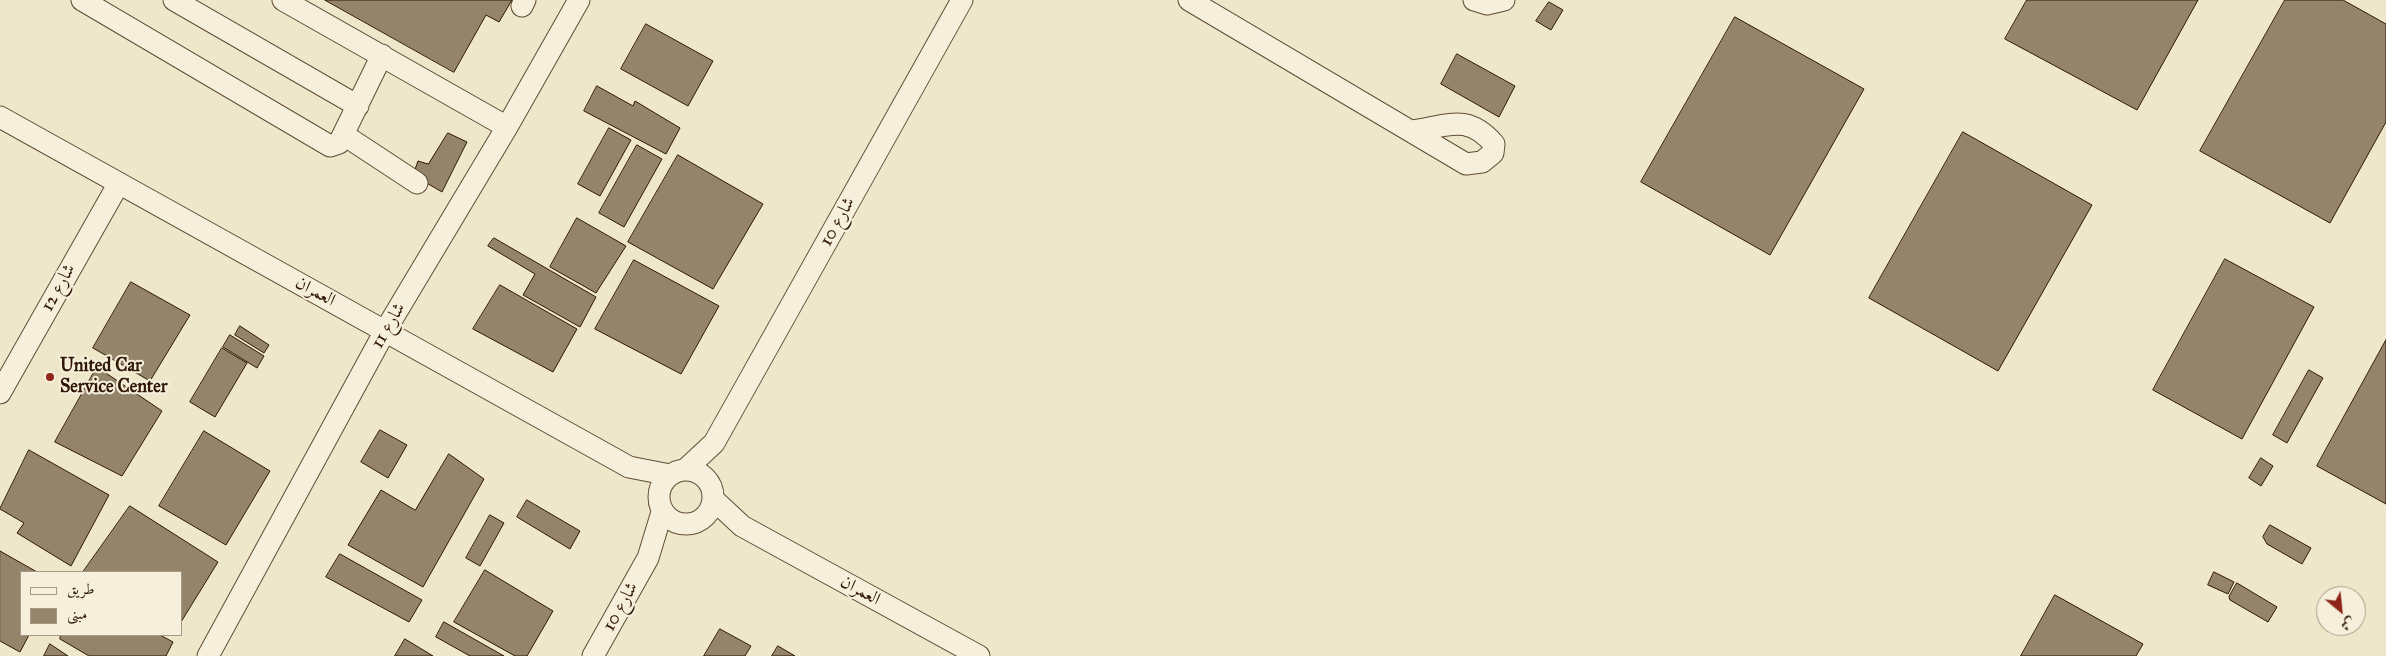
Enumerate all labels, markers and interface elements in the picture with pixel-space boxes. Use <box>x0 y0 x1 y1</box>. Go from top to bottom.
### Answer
street label: شارع 10 <box>816 194 860 250</box>
street label: شارع 12 <box>37 260 81 316</box>
street label: العمران <box>291 272 339 312</box>
street label: شارع 11 <box>367 299 411 353</box>
place label: United Car Service Center <box>60 356 167 398</box>
marker: United Car Service Center <box>44 371 56 383</box>
legend <box>20 571 182 636</box>
street label: العمران <box>836 571 884 611</box>
street label: شارع 10 <box>599 579 643 635</box>
text: طريق <box>67 580 94 598</box>
north arrow <box>2316 586 2366 636</box>
text: مبنى <box>67 605 87 623</box>
text: ش <box>2338 613 2358 635</box>

